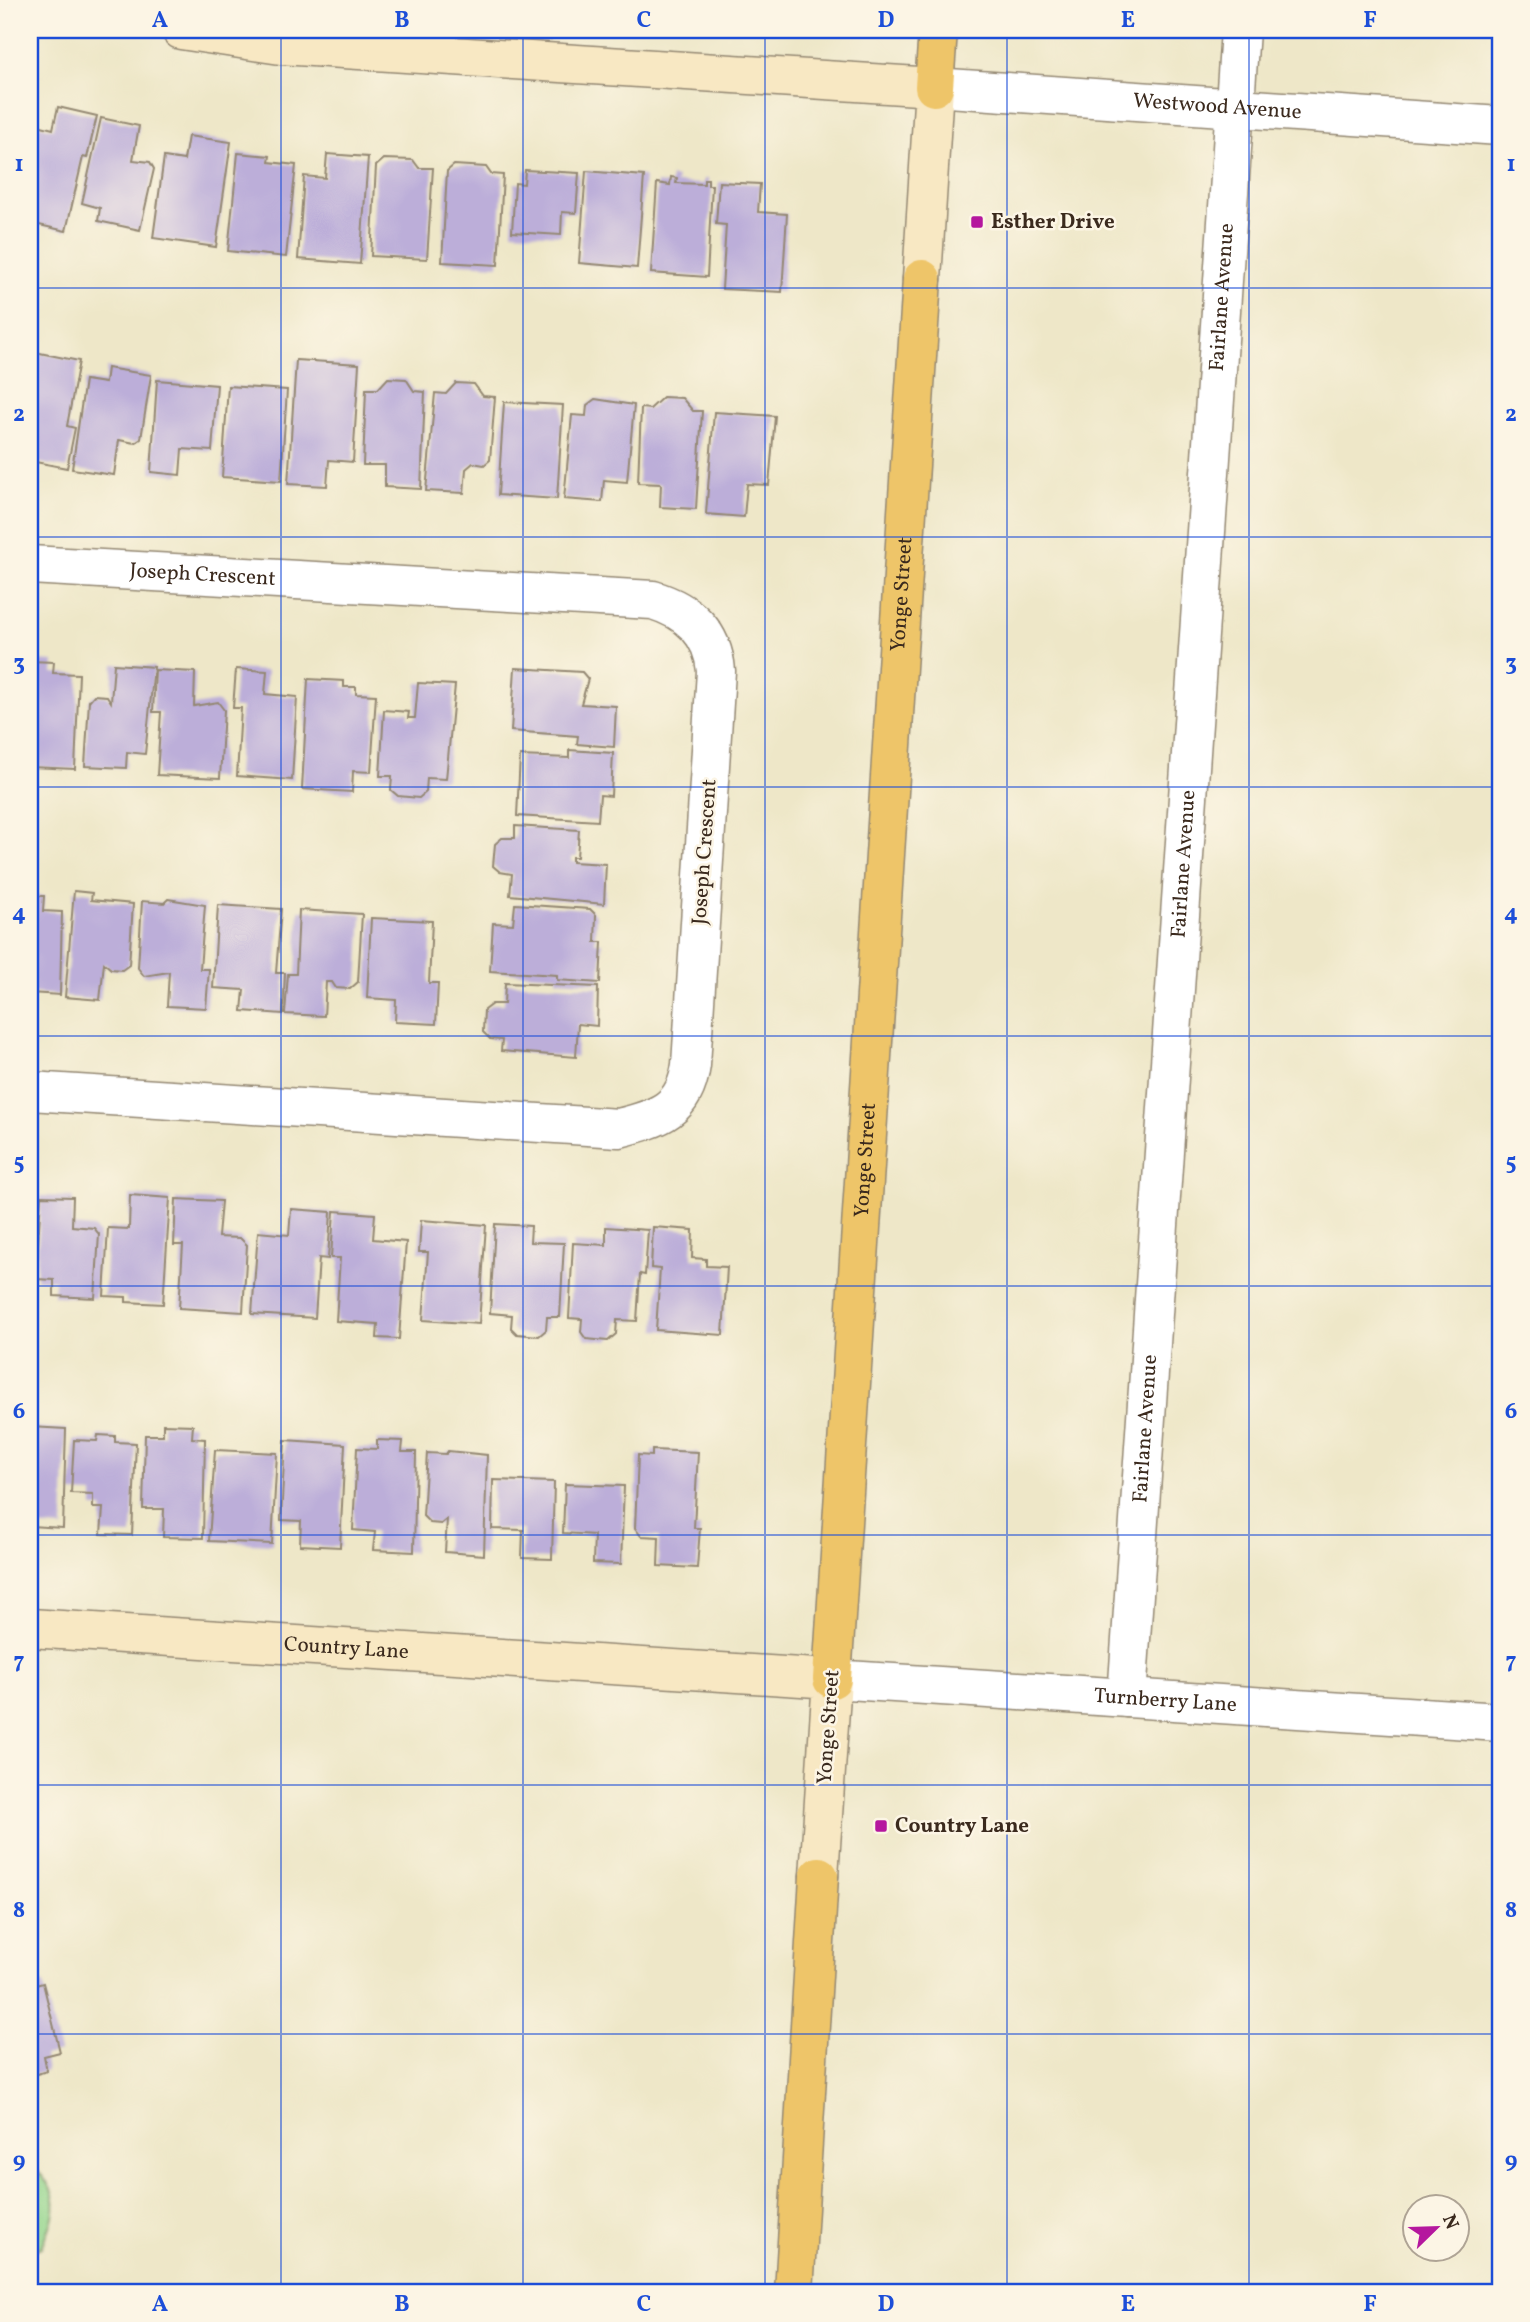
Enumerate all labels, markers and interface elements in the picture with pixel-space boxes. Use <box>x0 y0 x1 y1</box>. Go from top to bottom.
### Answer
text: A <box>152 5 168 37</box>
text: B <box>394 5 410 37</box>
text: C <box>637 5 651 37</box>
text: D <box>878 5 895 37</box>
text: E <box>1121 5 1135 37</box>
text: F <box>1363 5 1377 37</box>
street label: Westwood Avenue <box>1132 86 1303 127</box>
text: 1 <box>14 149 24 181</box>
text: 1 <box>1506 149 1516 181</box>
place label: Esther Drive <box>991 208 1115 237</box>
marker: Esther Drive <box>969 214 985 230</box>
street label: Fairlane Avenue <box>1202 222 1241 372</box>
text: 2 <box>13 399 25 431</box>
text: 2 <box>1505 399 1517 431</box>
street label: Yonge Street <box>884 536 920 653</box>
street label: Joseph Crescent <box>129 556 277 593</box>
text: 3 <box>13 648 25 680</box>
text: 3 <box>1505 648 1517 680</box>
street label: Joseph Crescent <box>685 778 725 926</box>
street label: Fairlane Avenue <box>1164 789 1203 939</box>
text: 4 <box>12 898 26 930</box>
text: 4 <box>1504 898 1518 930</box>
street label: Yonge Street <box>847 1102 884 1218</box>
text: 5 <box>13 1147 25 1179</box>
text: 5 <box>1505 1147 1517 1179</box>
street label: Fairlane Avenue <box>1126 1353 1165 1504</box>
text: 6 <box>13 1396 25 1428</box>
text: 6 <box>1505 1396 1517 1428</box>
street label: Country Lane <box>283 1630 410 1667</box>
text: 7 <box>14 1646 25 1678</box>
text: 7 <box>1506 1646 1517 1678</box>
street label: Yonge Street <box>811 1669 847 1785</box>
street label: Turnberry Lane <box>1093 1681 1238 1720</box>
place label: Country Lane <box>895 1812 1029 1841</box>
marker: Country Lane <box>873 1818 889 1834</box>
text: 8 <box>13 1895 25 1927</box>
text: 8 <box>1505 1895 1517 1927</box>
text: 9 <box>13 2145 25 2177</box>
text: 9 <box>1505 2145 1517 2177</box>
north arrow <box>1400 2192 1470 2262</box>
text: N <box>1435 2211 1465 2234</box>
text: A <box>152 2289 168 2321</box>
text: B <box>394 2289 410 2321</box>
text: C <box>637 2289 651 2321</box>
text: D <box>878 2289 895 2321</box>
text: E <box>1121 2289 1135 2321</box>
text: F <box>1363 2289 1377 2321</box>

